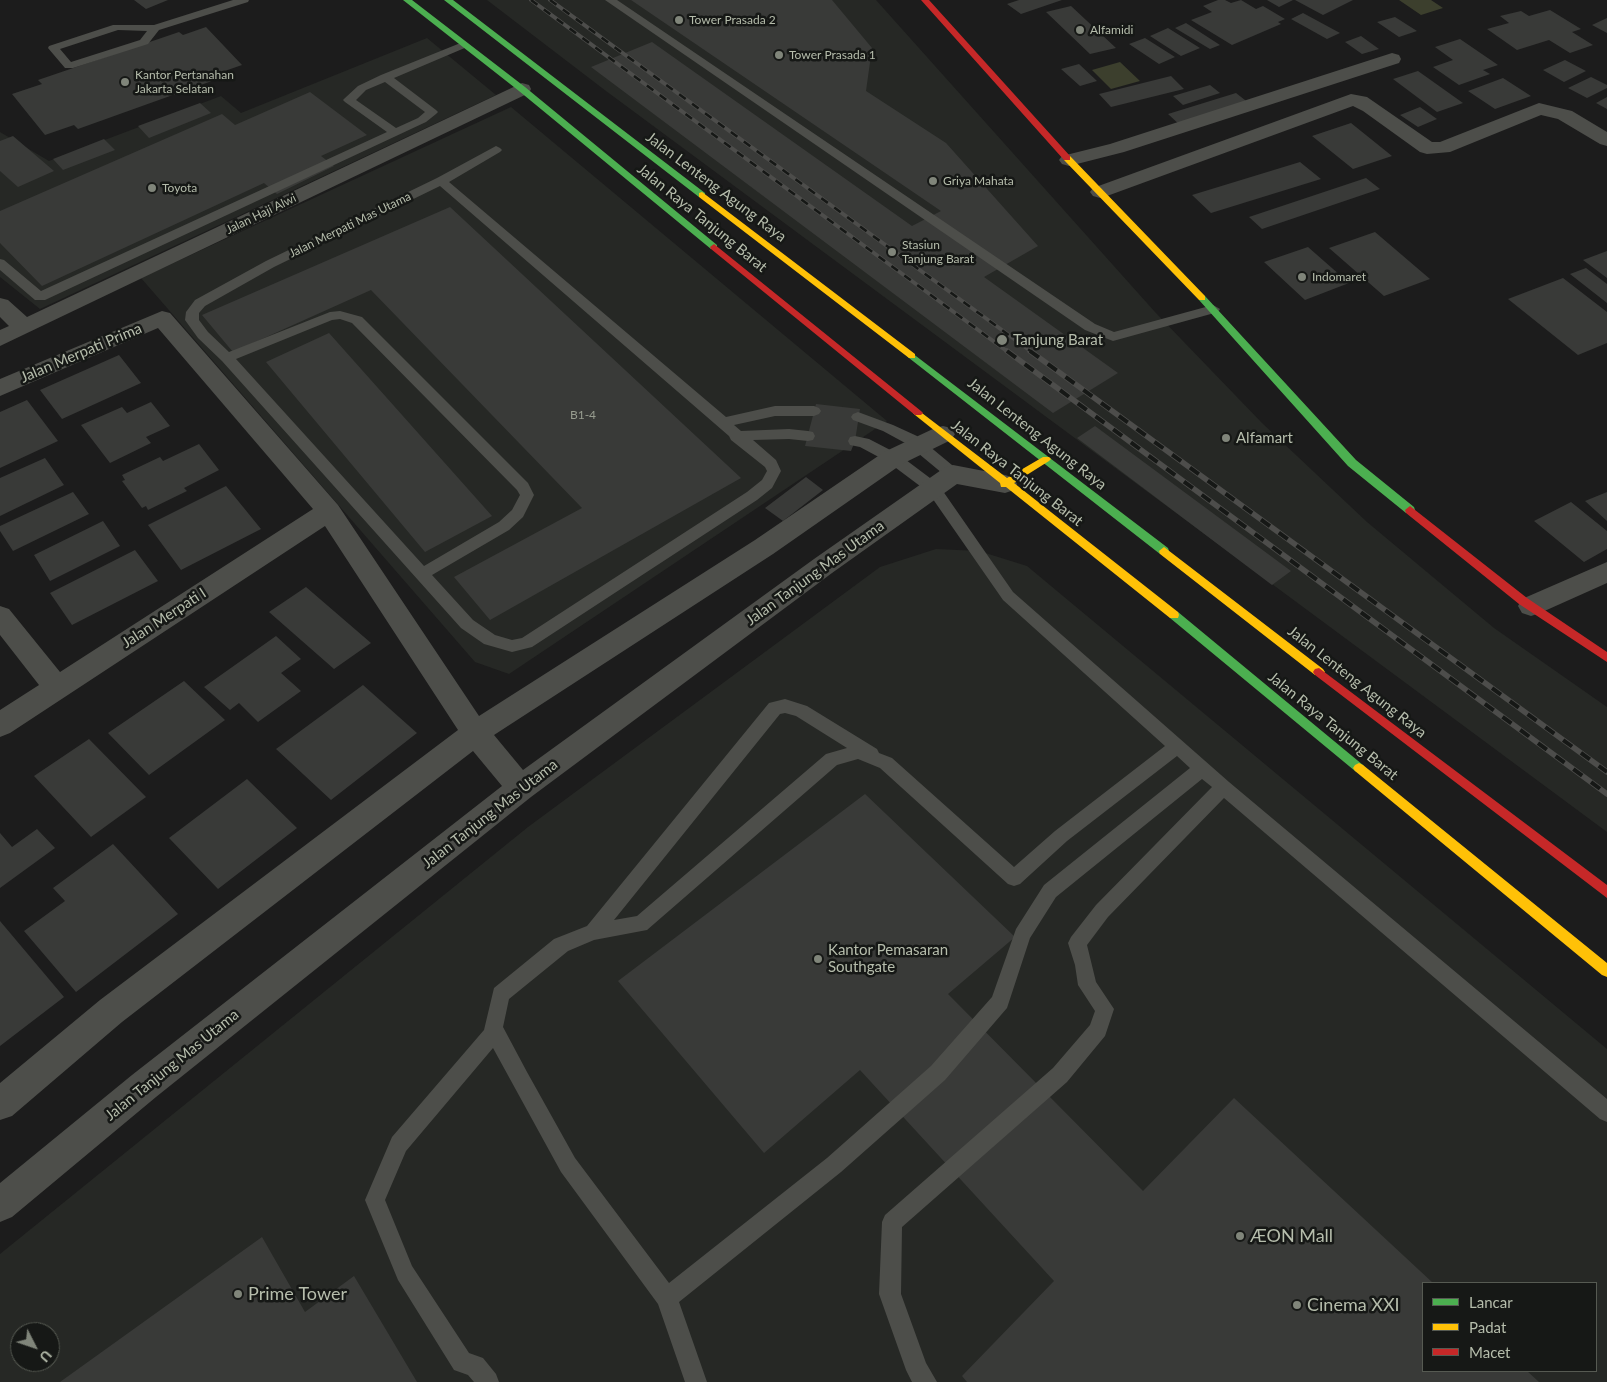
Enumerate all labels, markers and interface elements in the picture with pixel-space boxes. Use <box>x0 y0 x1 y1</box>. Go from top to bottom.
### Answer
place label: Tower Prasada 2 <box>689 13 776 27</box>
marker: Tower Prasada 2 <box>673 14 685 26</box>
place label: Alfamidi <box>1090 23 1133 37</box>
marker: Alfamidi <box>1074 24 1086 36</box>
place label: Tower Prasada 1 <box>789 48 876 62</box>
marker: Tower Prasada 1 <box>773 49 785 61</box>
place label: Kantor Pertanahan Jakarta Selatan <box>135 68 234 96</box>
marker: Kantor Pertanahan Jakarta Selatan <box>119 76 131 88</box>
street label: Jalan Lenteng Agung Raya <box>642 128 790 246</box>
street label: Jalan Raya Tanjung Barat <box>633 160 771 276</box>
place label: Griya Mahata <box>943 174 1014 188</box>
marker: Griya Mahata <box>927 175 939 187</box>
place label: Toyota <box>162 181 197 195</box>
marker: Toyota <box>146 182 158 194</box>
street label: Jalan Merpati Mas Utama <box>287 189 413 261</box>
street label: Jalan Haji Alwi <box>224 191 298 237</box>
place label: Stasiun Tanjung Barat <box>902 238 974 266</box>
marker: Stasiun Tanjung Barat <box>886 246 898 258</box>
place label: Indomaret <box>1312 270 1366 284</box>
marker: Indomaret <box>1296 271 1308 283</box>
street label: Jalan Merpati Prima <box>17 319 145 387</box>
place label: Tanjung Barat <box>1013 331 1103 349</box>
marker: Tanjung Barat <box>995 333 1009 347</box>
street label: Jalan Lenteng Agung Raya <box>964 374 1110 494</box>
house number: B1-4 <box>570 408 596 422</box>
street label: Jalan Raya Tanjung Barat <box>948 416 1086 530</box>
place label: Alfamart <box>1236 429 1293 447</box>
marker: Alfamart <box>1220 432 1232 444</box>
street label: Jalan Tanjung Mas Utama <box>742 517 888 629</box>
street label: Jalan Merpati I <box>118 584 210 652</box>
street label: Jalan Lenteng Agung Raya <box>1284 622 1430 742</box>
street label: Jalan Raya Tanjung Barat <box>1264 668 1402 784</box>
street label: Jalan Tanjung Mas Utama <box>419 756 561 872</box>
place label: Kantor Pemasaran Southgate <box>828 941 948 976</box>
marker: Kantor Pemasaran Southgate <box>812 953 824 965</box>
street label: Jalan Tanjung Mas Utama <box>102 1006 242 1124</box>
place label: ÆON Mall <box>1250 1225 1333 1247</box>
marker: ÆON Mall <box>1234 1230 1246 1242</box>
legend <box>1422 1282 1597 1372</box>
place label: Prime Tower <box>248 1283 347 1305</box>
marker: Prime Tower <box>232 1288 244 1300</box>
text: Lancar <box>1469 1293 1513 1311</box>
place label: Cinema XXI <box>1307 1294 1400 1316</box>
marker: Cinema XXI <box>1291 1299 1303 1311</box>
text: Padat <box>1469 1318 1506 1336</box>
north arrow <box>10 1322 60 1372</box>
text: Macet <box>1469 1343 1510 1361</box>
text: U <box>36 1347 56 1366</box>

